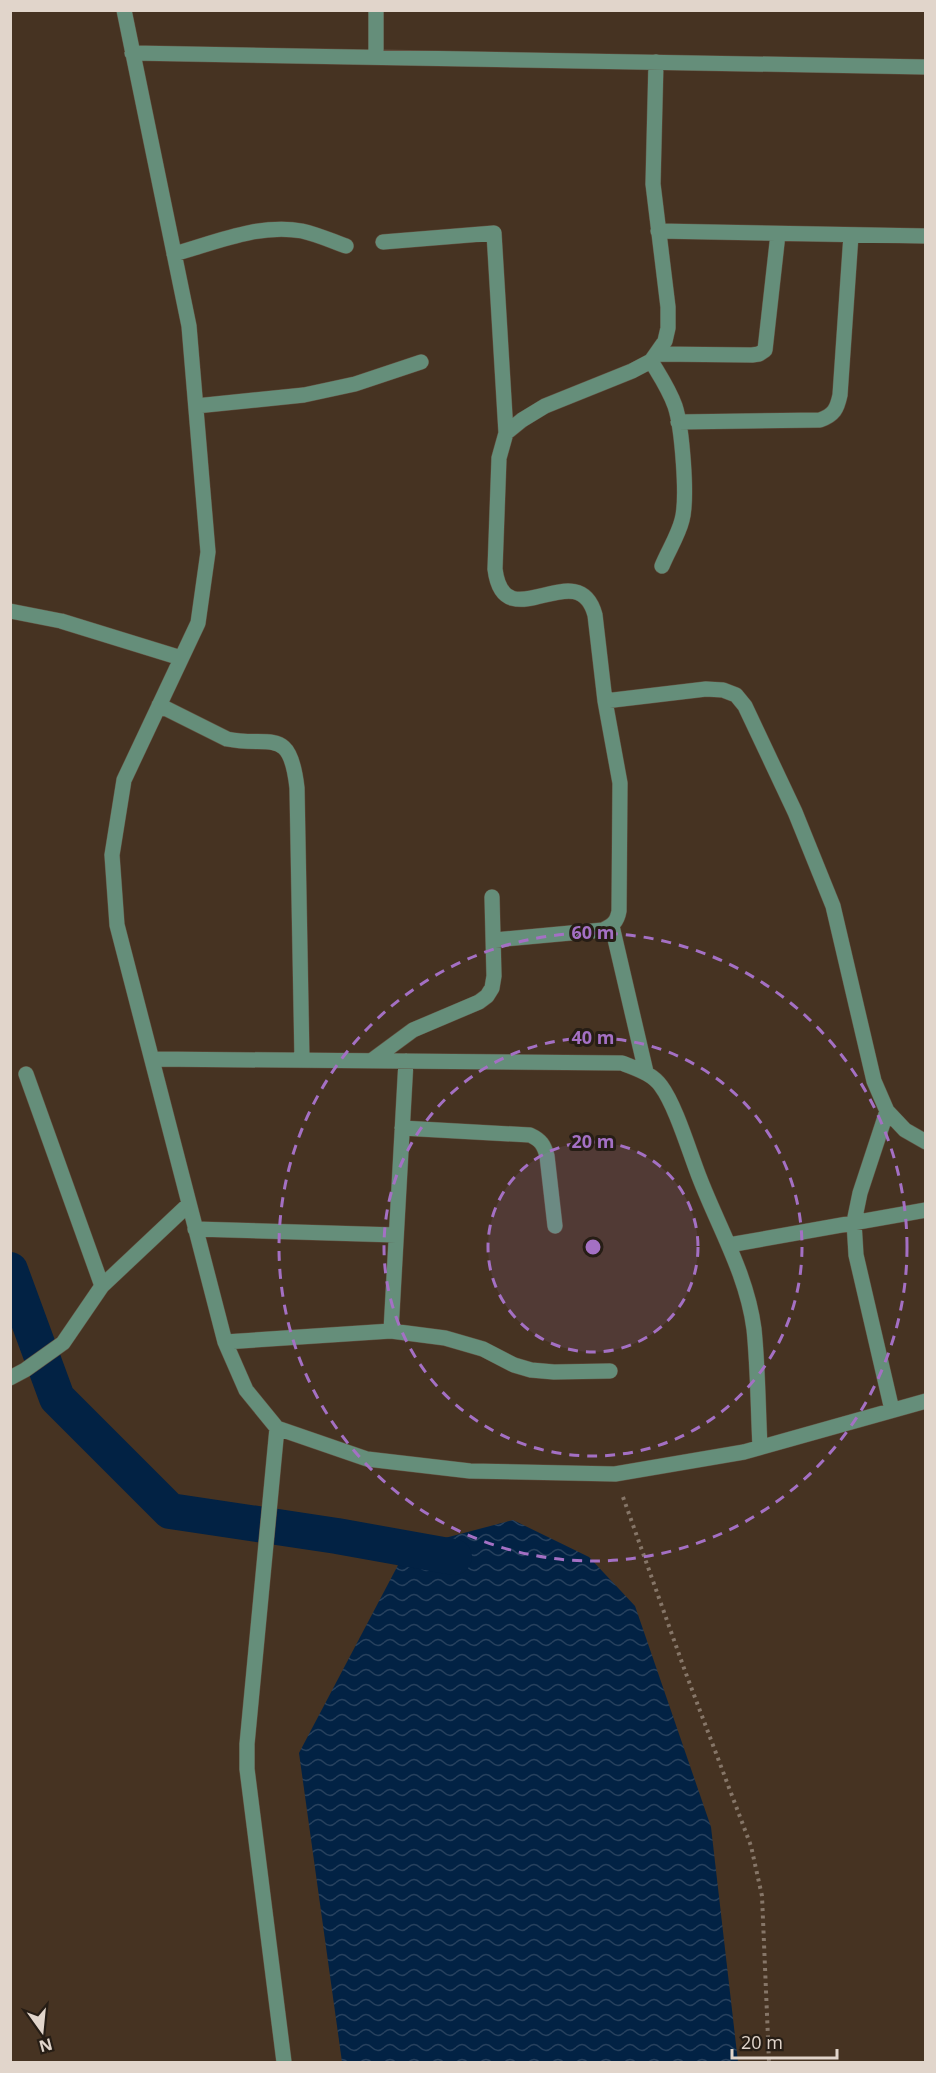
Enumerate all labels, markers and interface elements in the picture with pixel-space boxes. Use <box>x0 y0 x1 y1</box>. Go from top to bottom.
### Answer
text: 60 m <box>572 920 614 944</box>
text: 40 m <box>572 1025 614 1049</box>
text: 20 m <box>572 1129 614 1153</box>
centre of rings <box>583 1237 603 1257</box>
north arrow <box>12 2001 72 2061</box>
scale bar <box>732 2022 837 2060</box>
text: 20 m <box>741 2030 783 2054</box>
text: N <box>37 2033 55 2058</box>

